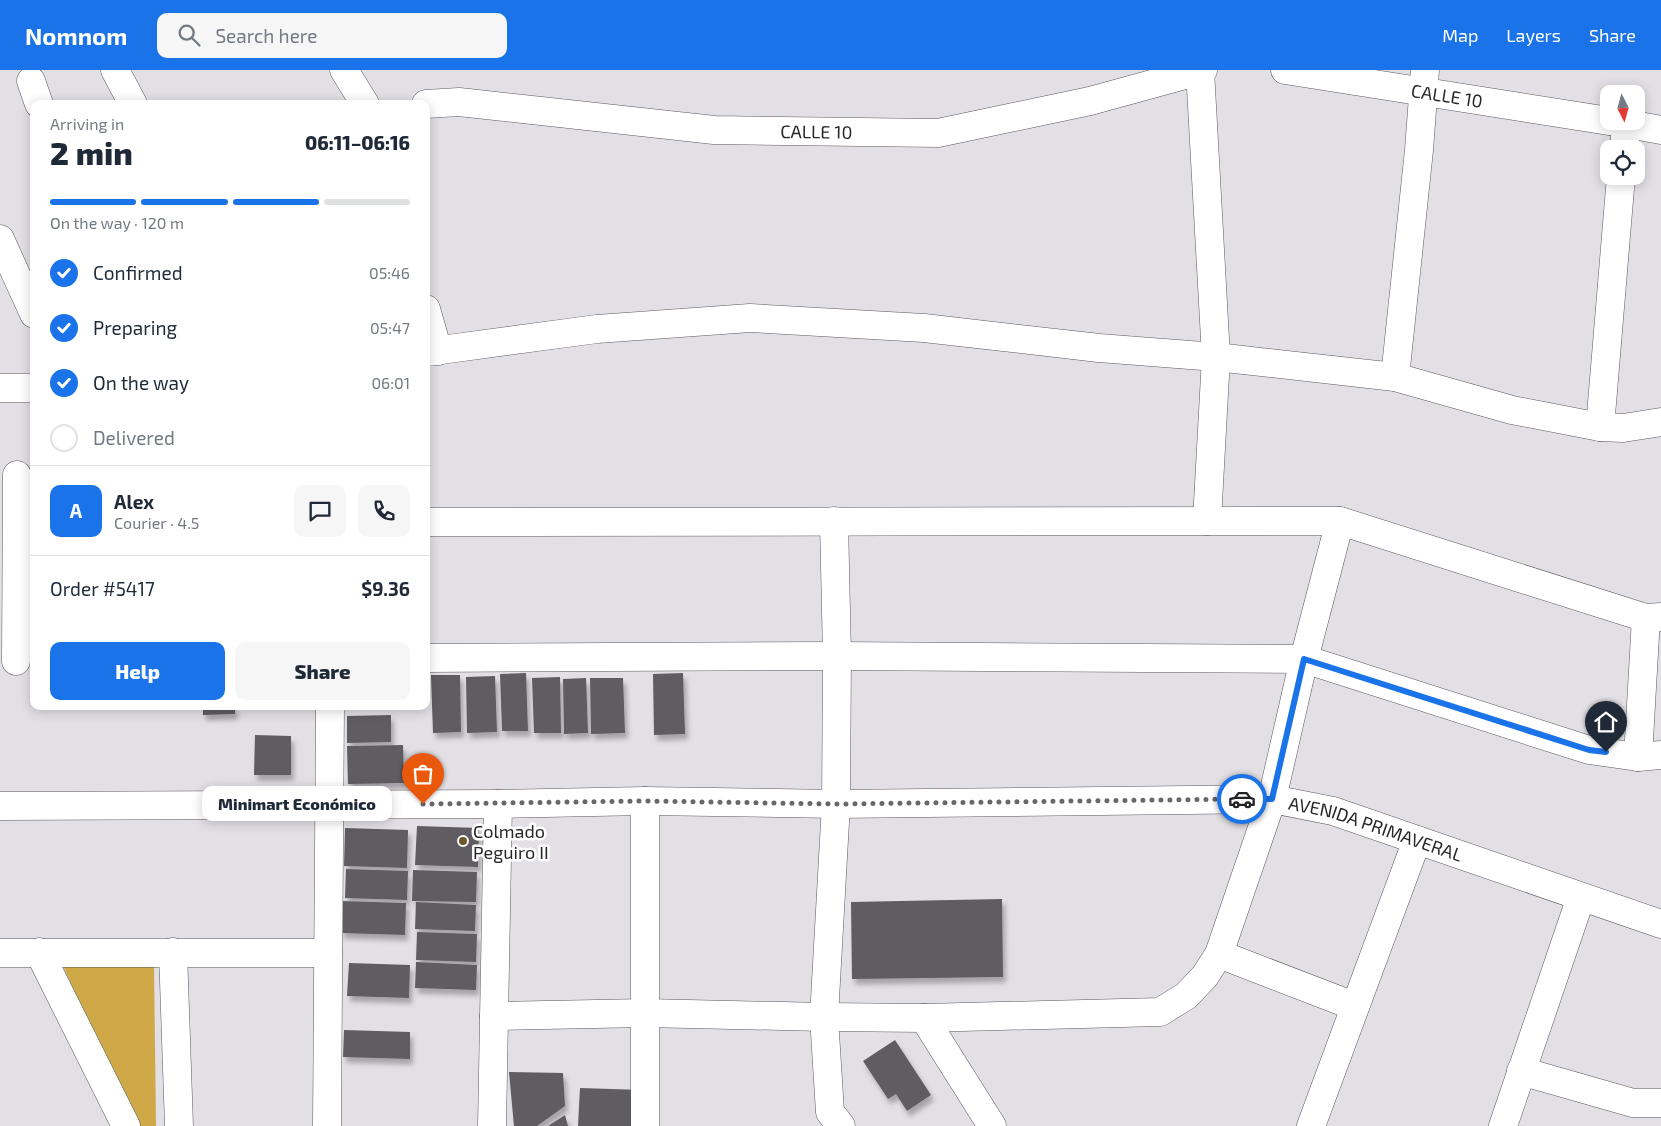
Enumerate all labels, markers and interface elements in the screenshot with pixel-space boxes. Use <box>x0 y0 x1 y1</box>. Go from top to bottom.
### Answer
search box <box>157 13 507 58</box>
text: Nomnom <box>25 21 127 50</box>
icon: search <box>175 21 203 49</box>
text: Search here <box>215 24 317 47</box>
text: Map <box>1442 24 1478 46</box>
text: Layers <box>1506 24 1561 46</box>
text: Share <box>1589 24 1636 46</box>
street label: CALLE 10 <box>1410 79 1484 112</box>
north arrow <box>1600 85 1645 130</box>
map controls <box>1600 85 1645 185</box>
text: Arriving in <box>50 114 124 133</box>
street label: CALLE 10 <box>780 120 853 143</box>
text: 06:11–06:16 <box>305 131 410 154</box>
text: 2 min <box>50 133 133 171</box>
button: locate <box>1600 140 1645 185</box>
text: On the way · 120 m <box>50 213 184 232</box>
icon: check <box>50 259 78 287</box>
text: Confirmed <box>93 261 183 284</box>
text: 05:46 <box>369 263 410 282</box>
icon: check <box>50 314 78 342</box>
text: Preparing <box>93 316 177 339</box>
text: 05:47 <box>370 318 410 337</box>
icon: check <box>50 369 78 397</box>
text: On the way <box>93 371 189 394</box>
text: 06:01 <box>371 373 410 392</box>
text: Delivered <box>93 426 175 449</box>
button: chat <box>294 485 346 537</box>
button: phone <box>358 485 410 537</box>
text: Alex <box>114 490 154 513</box>
text: A <box>70 499 82 522</box>
text: Courier · 4.5 <box>114 513 199 532</box>
text: Order #5417 <box>50 577 155 600</box>
text: $9.36 <box>361 577 410 600</box>
button: Help <box>50 642 225 700</box>
button: Share <box>235 642 410 700</box>
pin <box>1585 701 1627 752</box>
icon: home <box>1592 708 1620 736</box>
pin <box>402 753 444 804</box>
icon: bag <box>409 760 437 788</box>
courier <box>1217 774 1267 824</box>
icon: car <box>1228 785 1256 813</box>
callout: Minimart Económico <box>203 786 393 822</box>
street label: AVENIDA PRIMAVERAL <box>1287 792 1466 866</box>
text: Minimart Económico <box>218 794 376 813</box>
place label: Colmado Peguiro II <box>473 820 549 863</box>
marker: Colmado Peguiro II <box>457 835 469 847</box>

